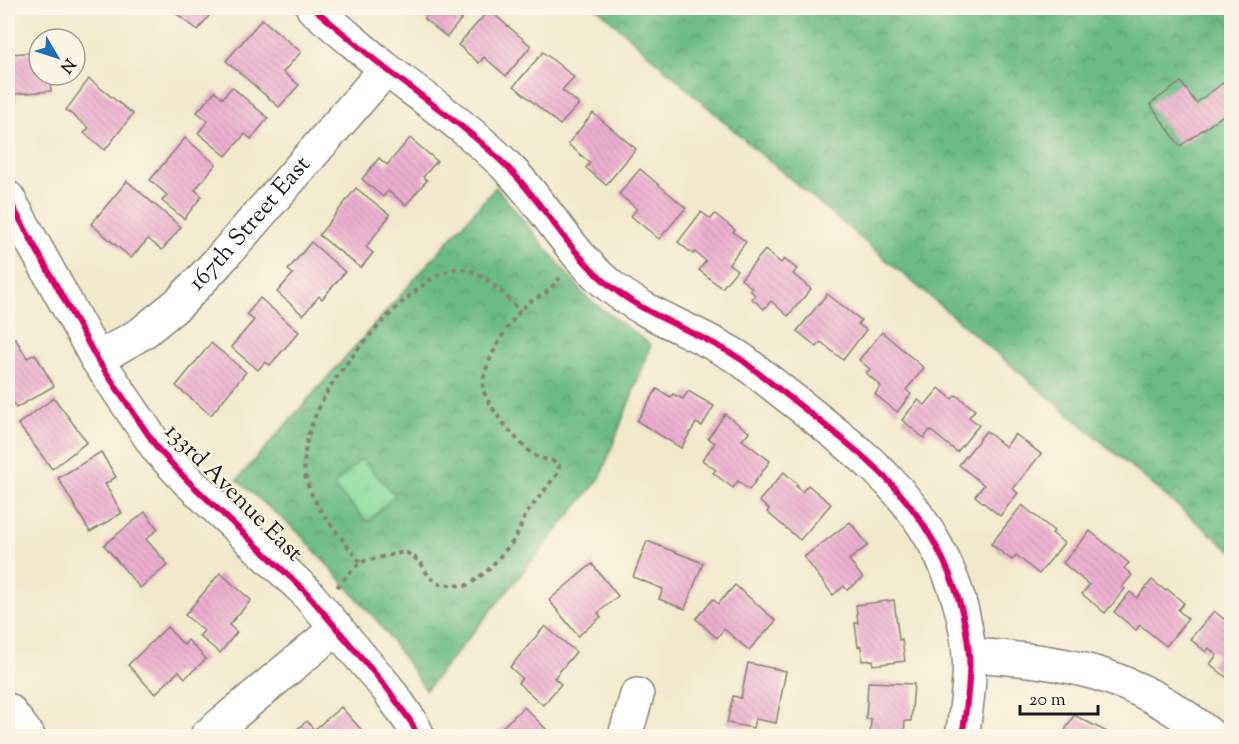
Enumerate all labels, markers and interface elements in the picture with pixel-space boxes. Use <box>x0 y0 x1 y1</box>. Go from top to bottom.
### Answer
north arrow <box>27 27 87 87</box>
text: N <box>54 53 80 77</box>
street label: 167th Street East <box>181 149 319 299</box>
street label: 133rd Avenue East <box>156 416 310 570</box>
scale bar <box>1020 678 1098 716</box>
text: 20 m <box>1029 688 1066 714</box>

